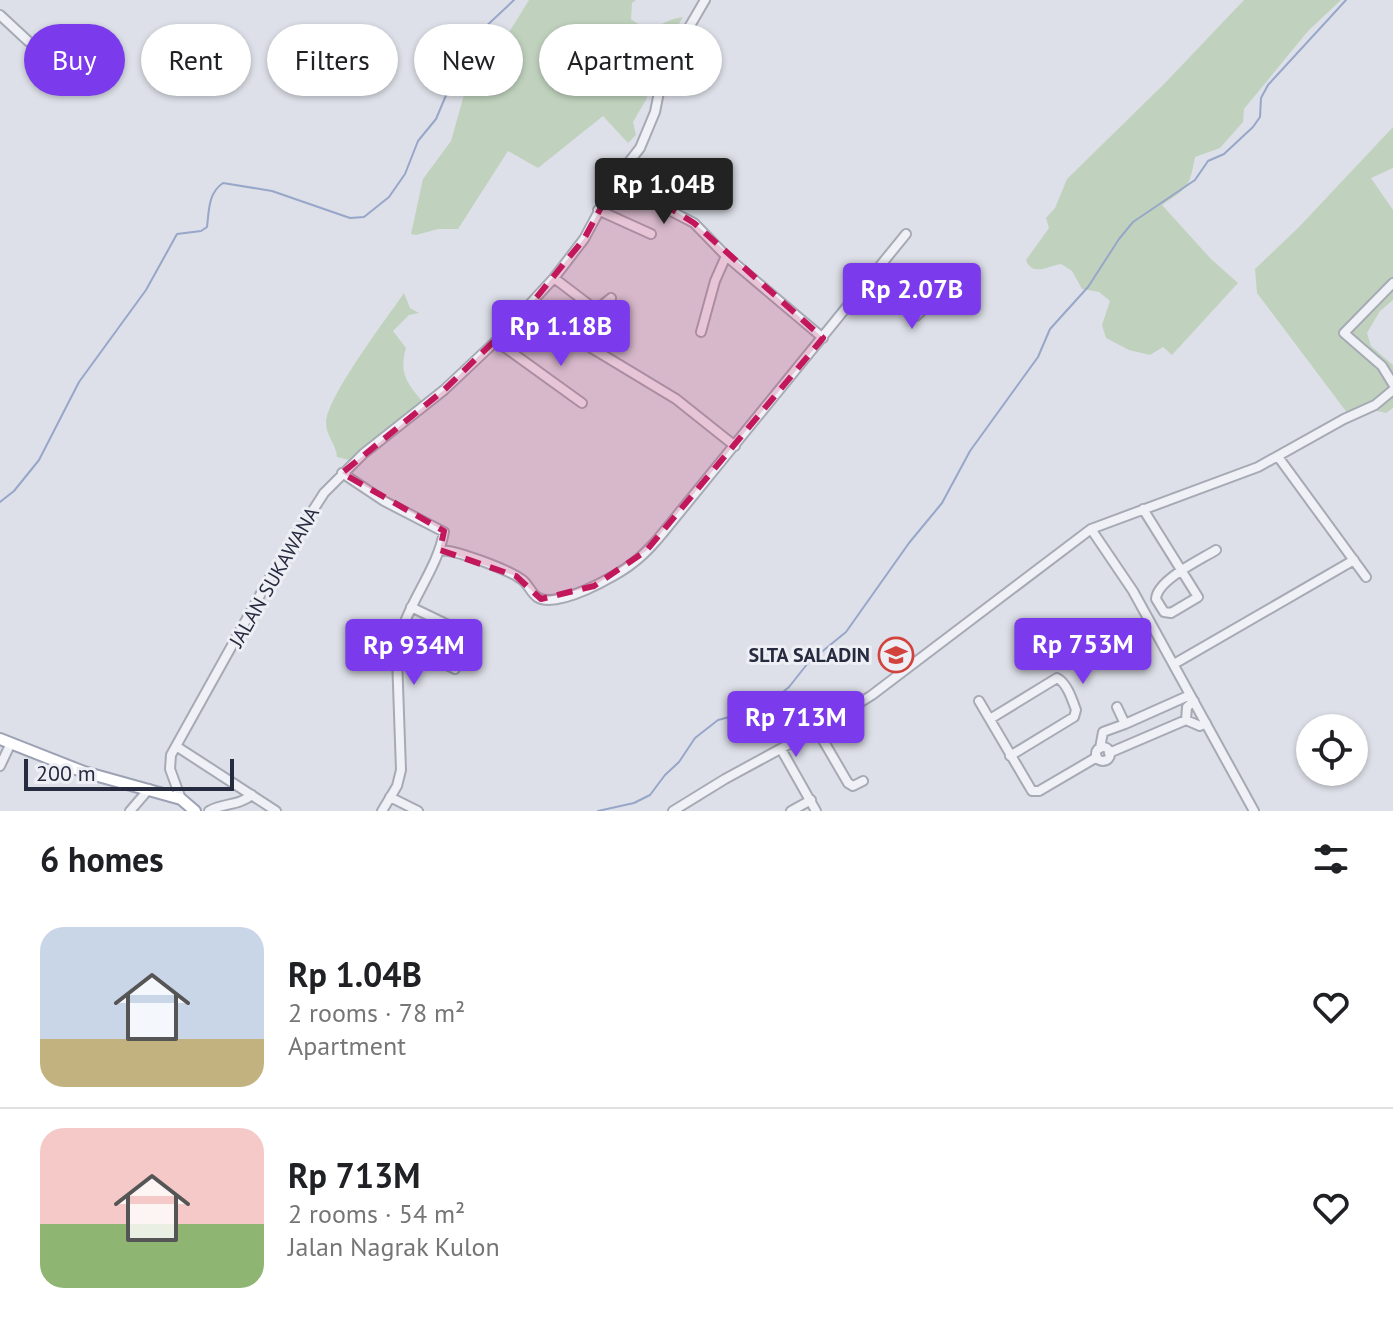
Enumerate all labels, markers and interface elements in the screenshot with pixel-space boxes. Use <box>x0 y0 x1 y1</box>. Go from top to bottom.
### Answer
chip: Buy <box>24 24 125 96</box>
chip: Rent <box>141 24 251 96</box>
chip: Filters <box>267 24 398 96</box>
chip: New <box>414 24 523 96</box>
chip: Apartment <box>539 24 722 96</box>
pin: Rp 1.04B <box>581 158 747 226</box>
text: Rp 1.04B <box>613 167 715 200</box>
pin: Rp 2.07B <box>829 263 995 331</box>
text: Rp 2.07B <box>861 272 963 305</box>
pin: Rp 1.18B <box>478 300 644 368</box>
text: Rp 1.18B <box>510 309 612 342</box>
street label: JALAN SUKAWANA <box>223 502 325 653</box>
pin: Rp 753M <box>1009 618 1157 686</box>
pin: Rp 934M <box>340 619 488 687</box>
text: Rp 753M <box>1032 627 1134 660</box>
text: Rp 934M <box>363 628 465 661</box>
school or university icon: SLTA SALADIN <box>877 636 915 674</box>
place label: SLTA SALADIN <box>749 642 870 668</box>
pin: Rp 713M <box>722 691 870 759</box>
text: Rp 713M <box>745 700 847 733</box>
map controls <box>1296 714 1368 786</box>
button: locate <box>1296 714 1368 786</box>
scale bar <box>24 755 234 791</box>
text: 200 m <box>36 759 96 787</box>
text: 6 homes <box>40 837 164 881</box>
icon: filters <box>1309 837 1353 881</box>
text: Rp 1.04B <box>288 952 422 996</box>
icon: home <box>104 959 200 1055</box>
icon: heart <box>1309 985 1353 1029</box>
text: 2 rooms · 78 m² <box>288 996 465 1029</box>
text: Apartment <box>288 1029 406 1062</box>
text: Rp 713M <box>288 1153 420 1197</box>
icon: home <box>104 1160 200 1256</box>
icon: heart <box>1309 1186 1353 1230</box>
text: 2 rooms · 54 m² <box>288 1197 465 1230</box>
text: Jalan Nagrak Kulon <box>288 1230 500 1263</box>

